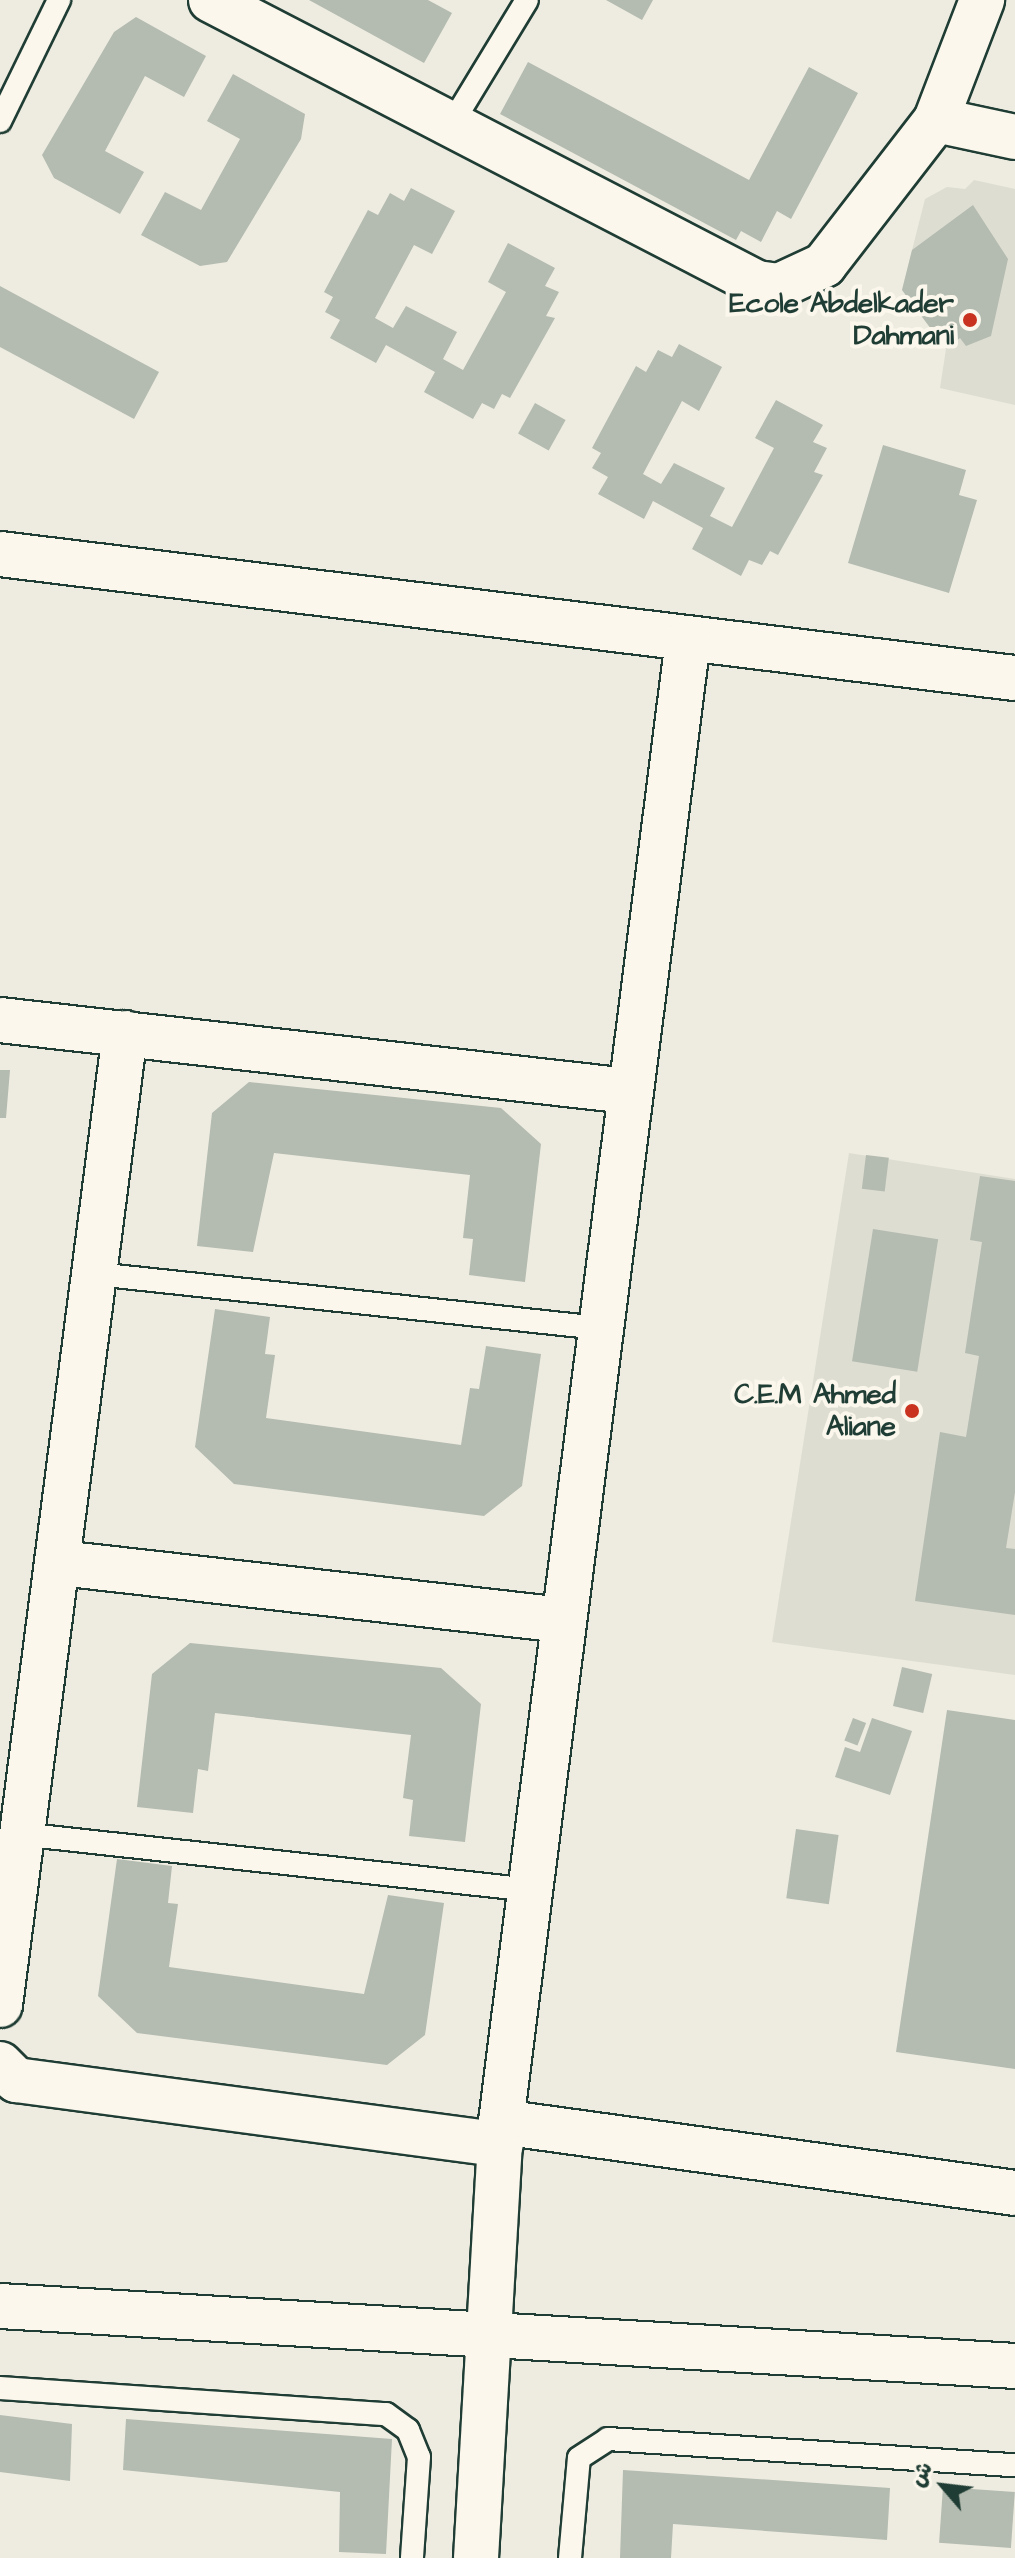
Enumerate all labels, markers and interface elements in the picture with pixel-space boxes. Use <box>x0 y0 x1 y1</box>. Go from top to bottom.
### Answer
place label: Ecole Abdelkader Dahmani <box>729 287 954 353</box>
marker: Ecole Abdelkader Dahmani <box>961 311 979 329</box>
place label: C.E.M Ahmed Aliane <box>734 1378 896 1444</box>
marker: C.E.M Ahmed Aliane <box>903 1402 921 1420</box>
north arrow <box>903 2446 983 2526</box>
text: ش <box>902 2457 941 2492</box>

